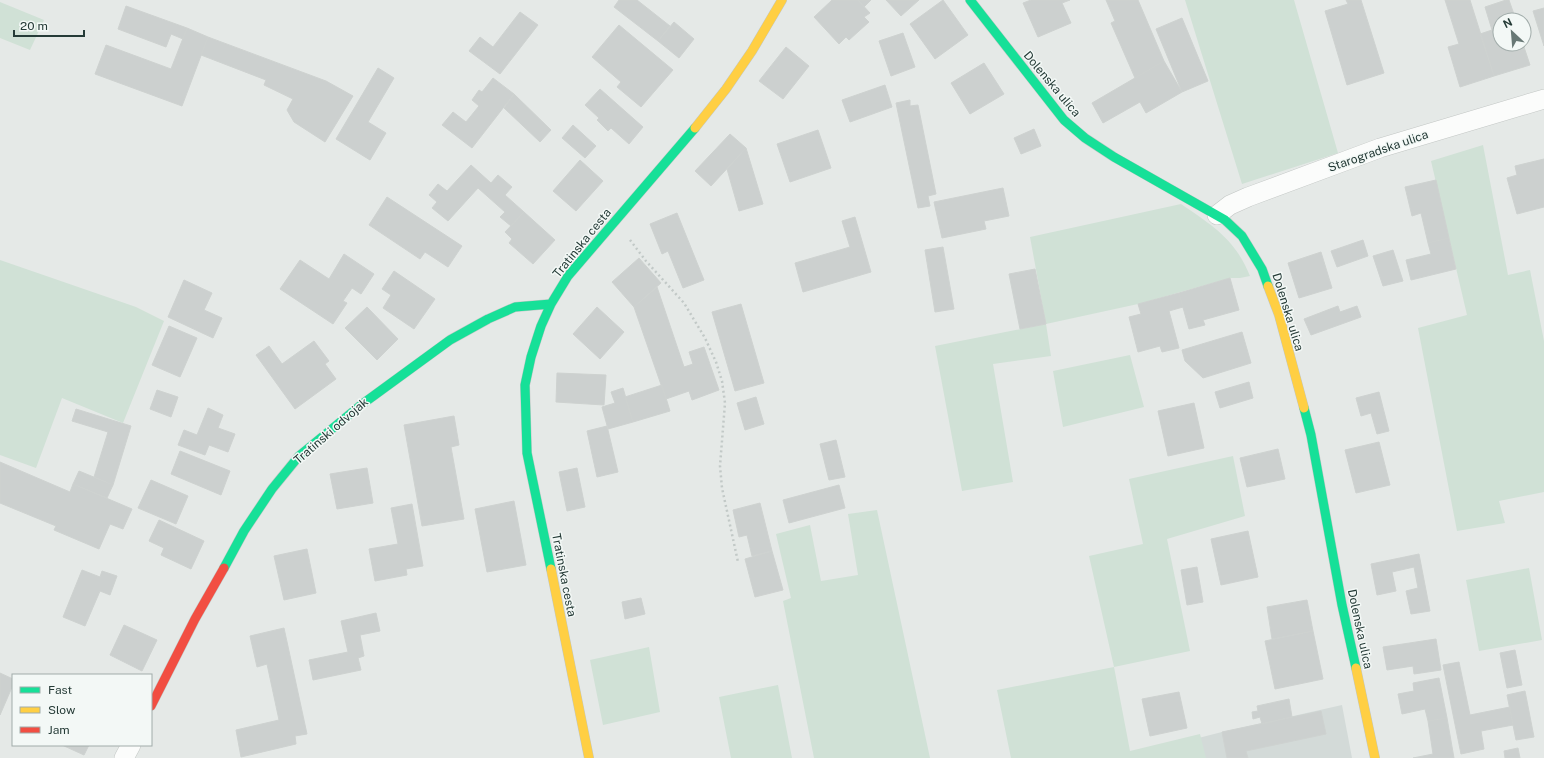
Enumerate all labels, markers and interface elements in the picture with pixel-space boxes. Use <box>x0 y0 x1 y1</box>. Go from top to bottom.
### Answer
scale bar <box>14 12 84 38</box>
north arrow <box>1492 12 1532 52</box>
text: N <box>1501 16 1514 30</box>
text: 20 m <box>20 19 48 33</box>
street label: Dolenska ulica <box>1021 48 1083 120</box>
street label: Starogradska ulica <box>1326 127 1430 175</box>
street label: Tratinska cesta <box>550 206 614 280</box>
street label: Dolenska ulica <box>1269 271 1307 353</box>
street label: Tratinski odvojak <box>291 395 371 467</box>
street label: Tratinska cesta <box>549 532 579 618</box>
street label: Dolenska ulica <box>1345 588 1375 670</box>
legend <box>12 674 152 746</box>
text: Fast <box>48 683 73 697</box>
text: Slow <box>48 703 76 717</box>
text: Jam <box>48 723 70 737</box>

